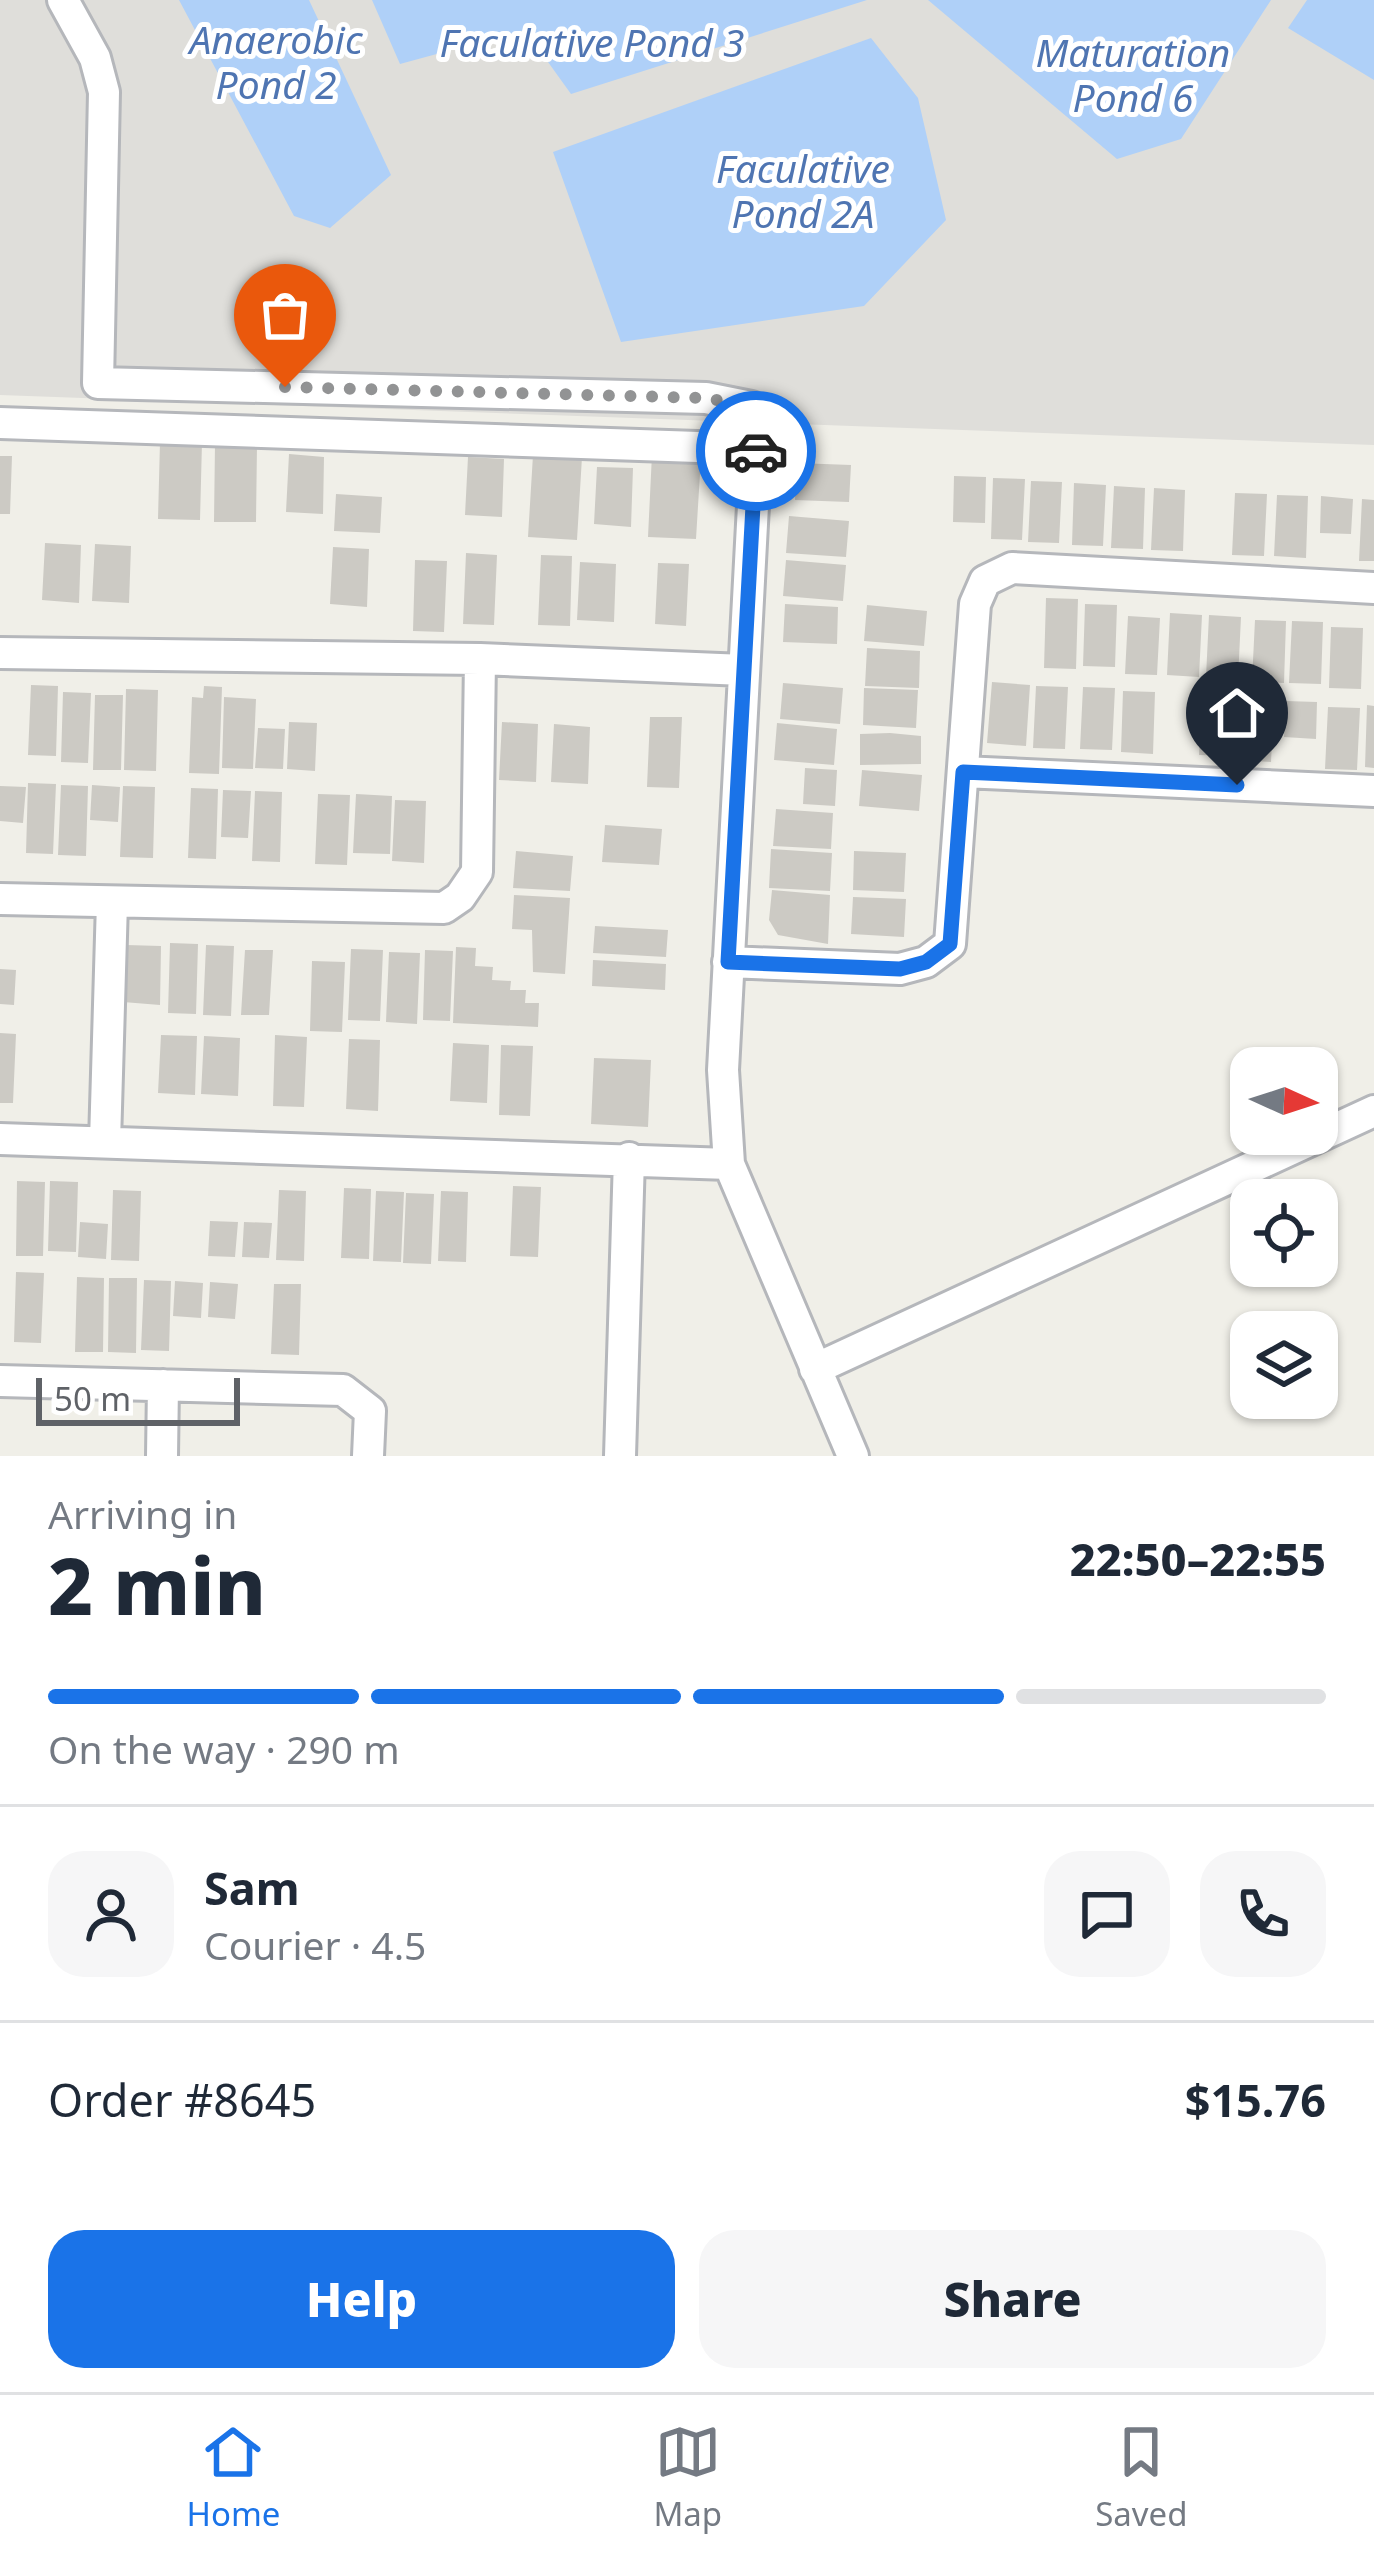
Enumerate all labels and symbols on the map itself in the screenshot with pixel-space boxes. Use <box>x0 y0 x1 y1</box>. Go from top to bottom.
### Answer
water label: Anaerobic Pond 2 <box>186 12 363 110</box>
water label: Faculative Pond 3 <box>440 15 744 68</box>
water label: Maturation Pond 6 <box>1036 25 1230 123</box>
water label: Faculative Pond 2A <box>716 141 890 239</box>
pin <box>234 264 336 387</box>
courier <box>696 391 816 511</box>
pin <box>1186 662 1288 785</box>
north arrow <box>1230 1047 1338 1155</box>
scale bar <box>36 1372 240 1425</box>

